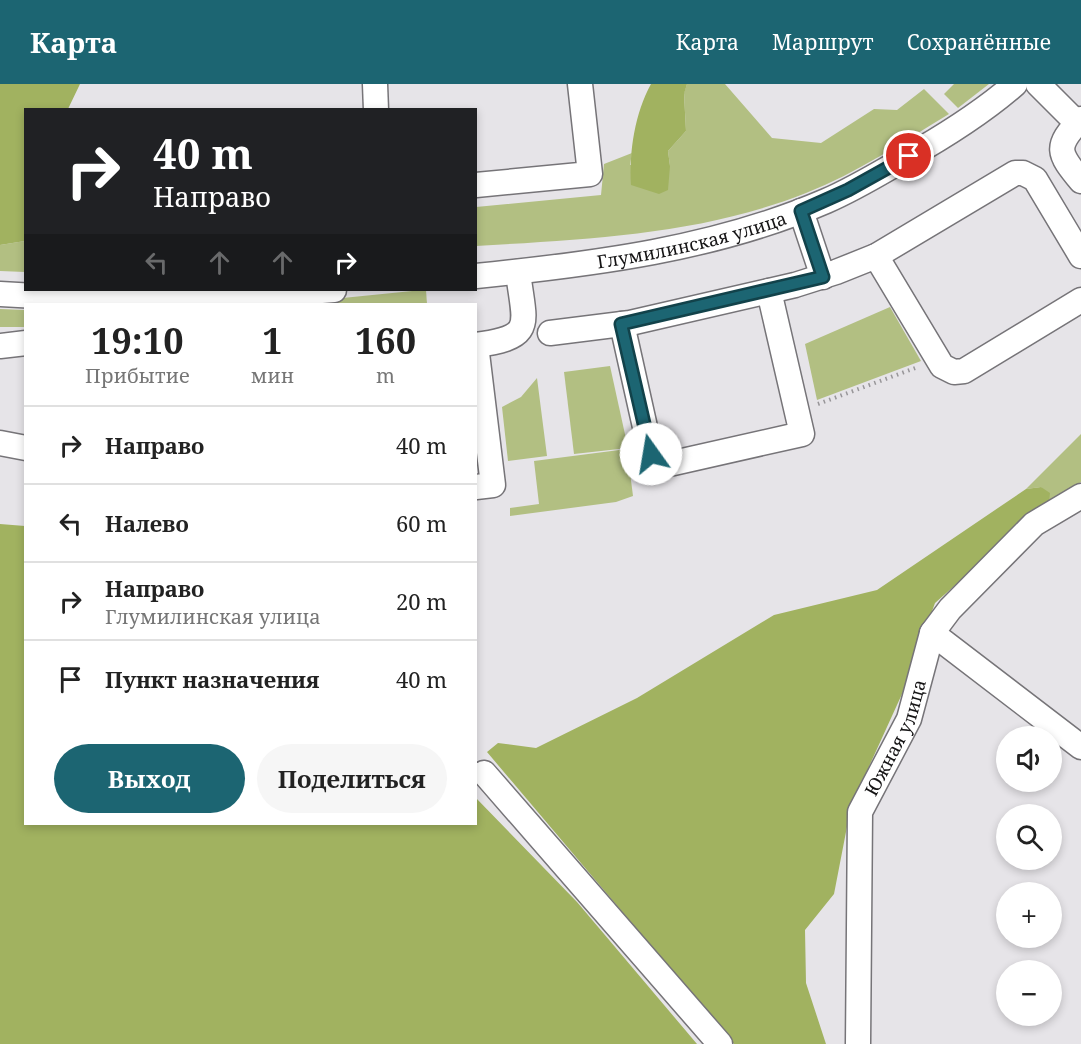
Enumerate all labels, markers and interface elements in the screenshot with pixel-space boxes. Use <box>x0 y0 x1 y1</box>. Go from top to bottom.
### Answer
text: Карта <box>30 23 117 61</box>
text: Карта <box>676 28 739 56</box>
text: Маршрут <box>772 28 874 56</box>
text: Сохранённые <box>907 28 1051 56</box>
text: 40 m <box>153 124 253 181</box>
pin <box>883 130 934 181</box>
icon: right <box>54 132 132 210</box>
icon: arrive <box>892 139 925 172</box>
text: Направо <box>153 178 271 215</box>
street label: Глумилинская улица <box>595 206 790 273</box>
icon: left <box>140 246 173 279</box>
icon: ahead <box>203 246 236 279</box>
icon: ahead <box>266 246 299 279</box>
icon: right <box>329 246 362 279</box>
text: 19:10 <box>91 316 183 365</box>
text: 1 <box>262 316 283 365</box>
text: 160 <box>355 316 416 365</box>
text: Прибытие <box>85 362 190 389</box>
text: мин <box>251 362 294 389</box>
text: m <box>376 362 395 389</box>
position arrow <box>619 422 683 486</box>
icon: right <box>54 429 87 462</box>
text: Направо <box>105 430 204 460</box>
text: 40 m <box>396 430 447 460</box>
icon: left <box>54 507 87 540</box>
text: Налево <box>105 508 189 538</box>
text: 60 m <box>396 508 447 538</box>
text: Направо <box>105 573 204 603</box>
icon: right <box>54 585 87 618</box>
text: 20 m <box>396 586 447 616</box>
text: Глумилинская улица <box>105 603 321 630</box>
icon: arrive <box>54 663 87 696</box>
text: Пункт назначения <box>105 664 319 694</box>
text: 40 m <box>396 664 447 694</box>
street label: Южная улица <box>859 677 931 800</box>
map controls <box>996 726 1062 1026</box>
button: sound <box>996 726 1062 792</box>
button: Выход <box>54 744 245 813</box>
button: Поделиться <box>257 744 447 813</box>
button: search <box>996 804 1062 870</box>
button: + <box>996 882 1062 948</box>
button: − <box>996 960 1062 1026</box>

